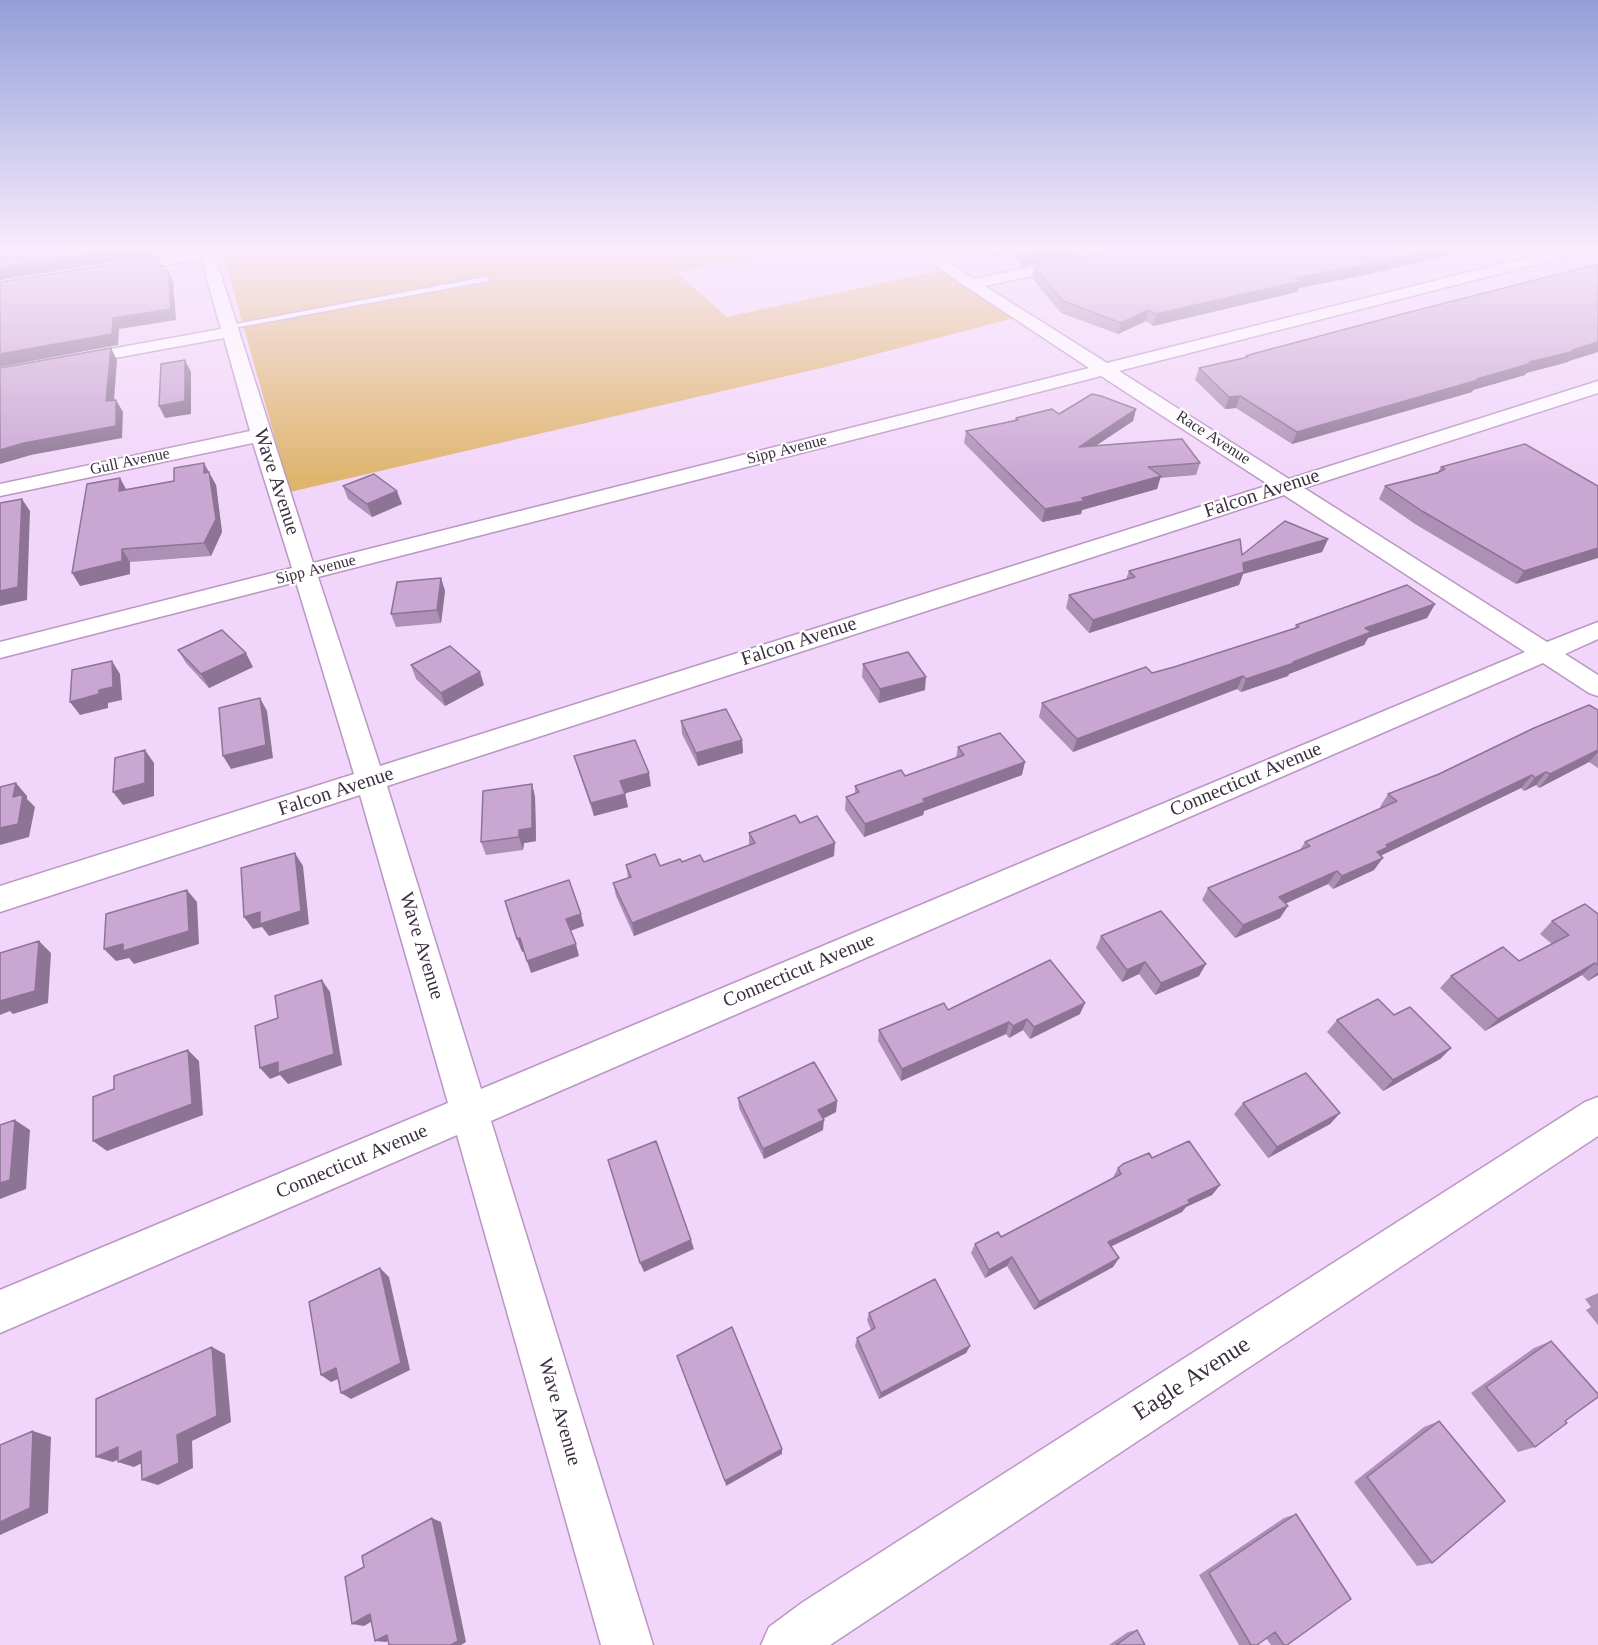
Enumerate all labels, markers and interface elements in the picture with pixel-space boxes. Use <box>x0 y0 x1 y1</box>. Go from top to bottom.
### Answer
street label: Race Avenue <box>1172 407 1254 469</box>
street label: Wave Avenue <box>247 426 305 538</box>
street label: Sipp Avenue <box>745 431 829 469</box>
street label: Gull Avenue <box>88 444 172 480</box>
street label: Falcon Avenue <box>1201 464 1323 524</box>
street label: Sipp Avenue <box>274 551 358 589</box>
street label: Falcon Avenue <box>738 612 860 672</box>
street label: Connecticut Avenue <box>1167 737 1325 823</box>
street label: Falcon Avenue <box>275 762 397 822</box>
street label: Wave Avenue <box>393 890 449 1002</box>
street label: Connecticut Avenue <box>720 928 878 1014</box>
street label: Connecticut Avenue <box>273 1119 431 1205</box>
street label: Eagle Avenue <box>1128 1331 1256 1427</box>
street label: Wave Avenue <box>532 1355 586 1469</box>

